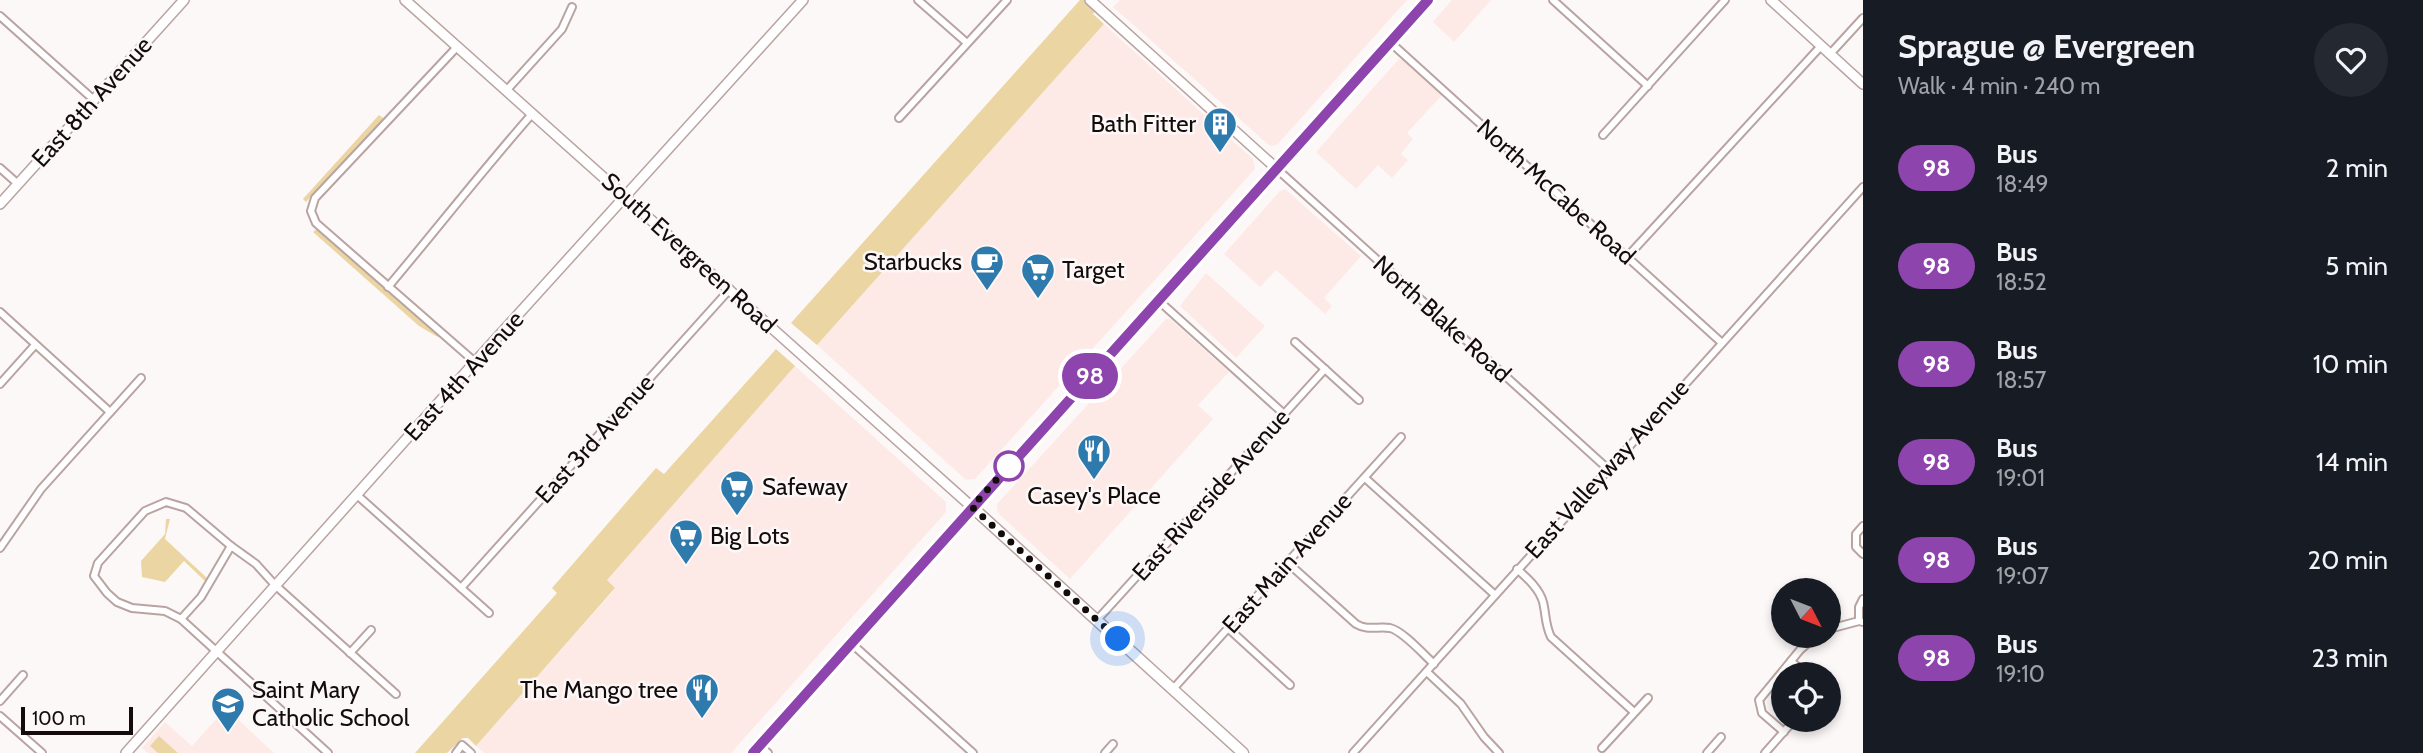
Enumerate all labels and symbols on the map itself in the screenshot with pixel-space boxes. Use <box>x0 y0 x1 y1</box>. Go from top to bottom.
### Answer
street label: East 8th Avenue <box>26 31 158 173</box>
building icon: Bath Fitter <box>1201 105 1239 154</box>
place label: Bath Fitter <box>1090 109 1196 138</box>
street label: North McCabe Road <box>1471 113 1641 270</box>
street label: South Evergreen Road <box>596 167 783 339</box>
cafe icon: Starbucks <box>968 243 1006 292</box>
place label: Starbucks <box>864 247 962 276</box>
street label: North Blake Road <box>1368 249 1517 388</box>
supermarket icon: Target <box>1019 251 1057 300</box>
place label: Target <box>1062 255 1125 284</box>
street label: East 4th Avenue <box>398 305 530 447</box>
line badge: 98 <box>1058 353 1122 399</box>
street label: East 3rd Avenue <box>529 368 660 509</box>
street label: East Valleyway Avenue <box>1519 373 1695 564</box>
street label: East Riverside Avenue <box>1126 403 1295 587</box>
restaurant icon: Casey's Place <box>1075 432 1113 481</box>
unlabelled marker <box>994 451 1024 481</box>
supermarket icon: Safeway <box>718 468 756 517</box>
place label: Safeway <box>762 472 848 501</box>
place label: Casey's Place <box>1027 481 1161 510</box>
street label: East Main Avenue <box>1216 486 1357 639</box>
supermarket icon: Big Lots <box>667 517 705 566</box>
place label: Big Lots <box>710 521 790 550</box>
north arrow <box>1771 578 1841 648</box>
your location <box>1100 621 1135 656</box>
restaurant icon: The Mango tree <box>683 671 721 720</box>
place label: Saint Mary Catholic School <box>252 675 410 732</box>
place label: The Mango tree <box>520 675 678 704</box>
school or university icon: Saint Mary Catholic School <box>209 685 247 734</box>
scale bar <box>21 704 133 736</box>

